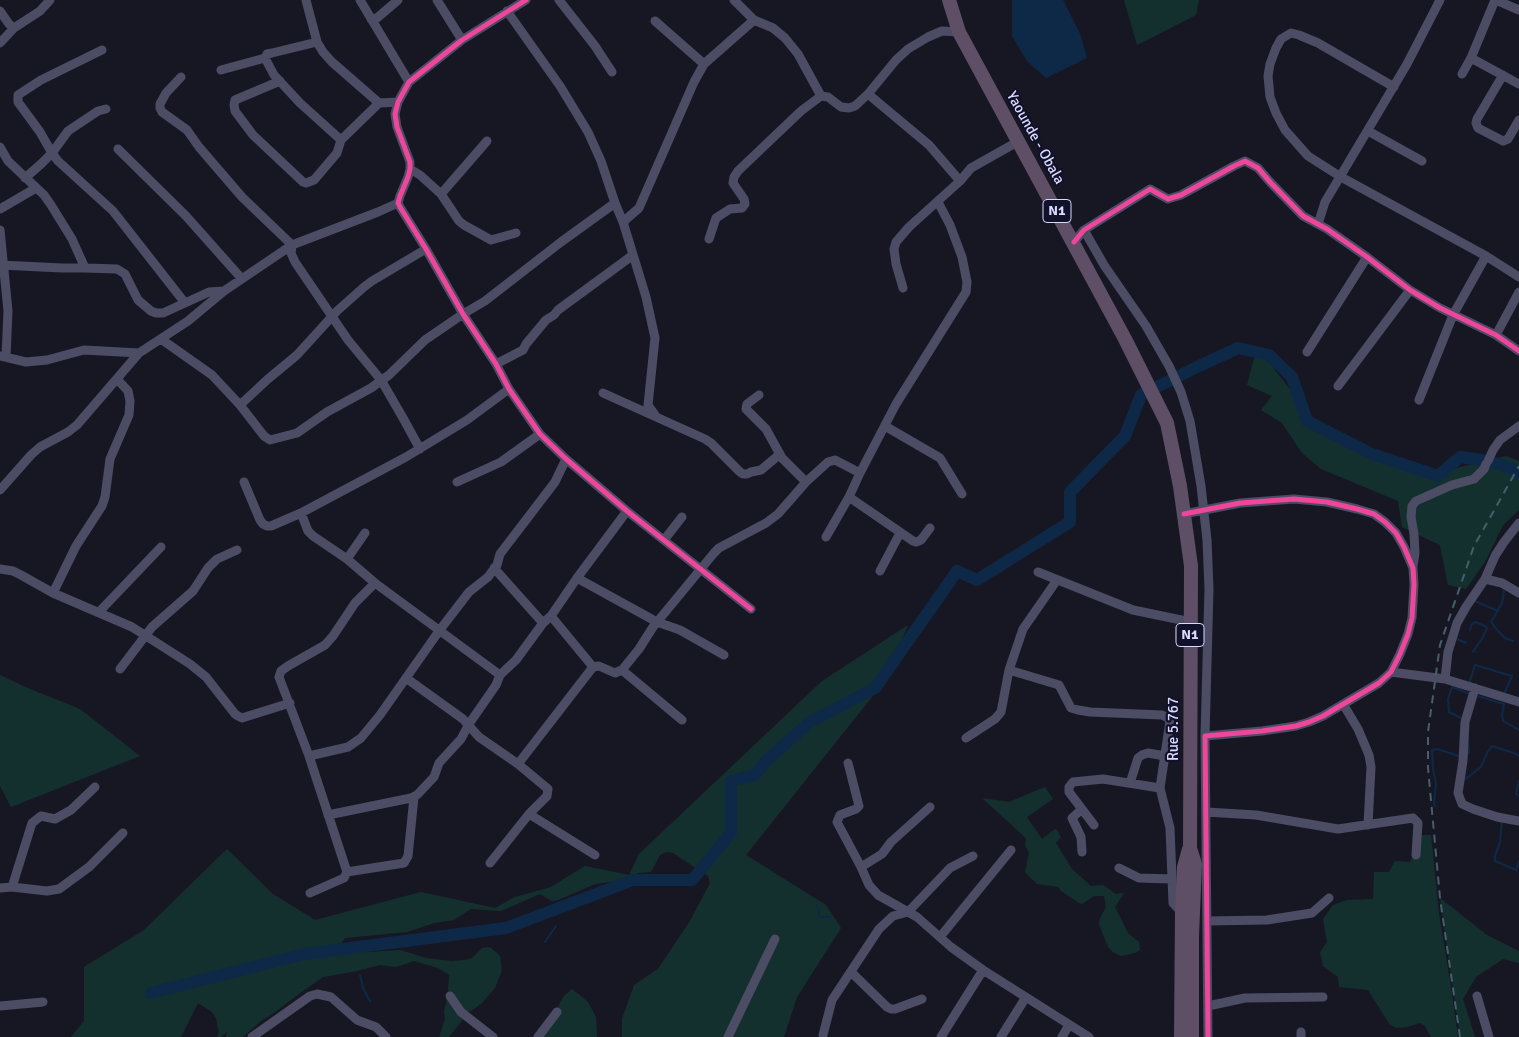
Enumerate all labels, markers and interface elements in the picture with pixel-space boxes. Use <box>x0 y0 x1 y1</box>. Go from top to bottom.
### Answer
street label: Yaounde - Obala <box>1002 88 1068 188</box>
road number: N1 <box>1043 200 1071 222</box>
road number: N1 <box>1176 624 1204 646</box>
street label: Rue 5.767 <box>1165 697 1183 761</box>

